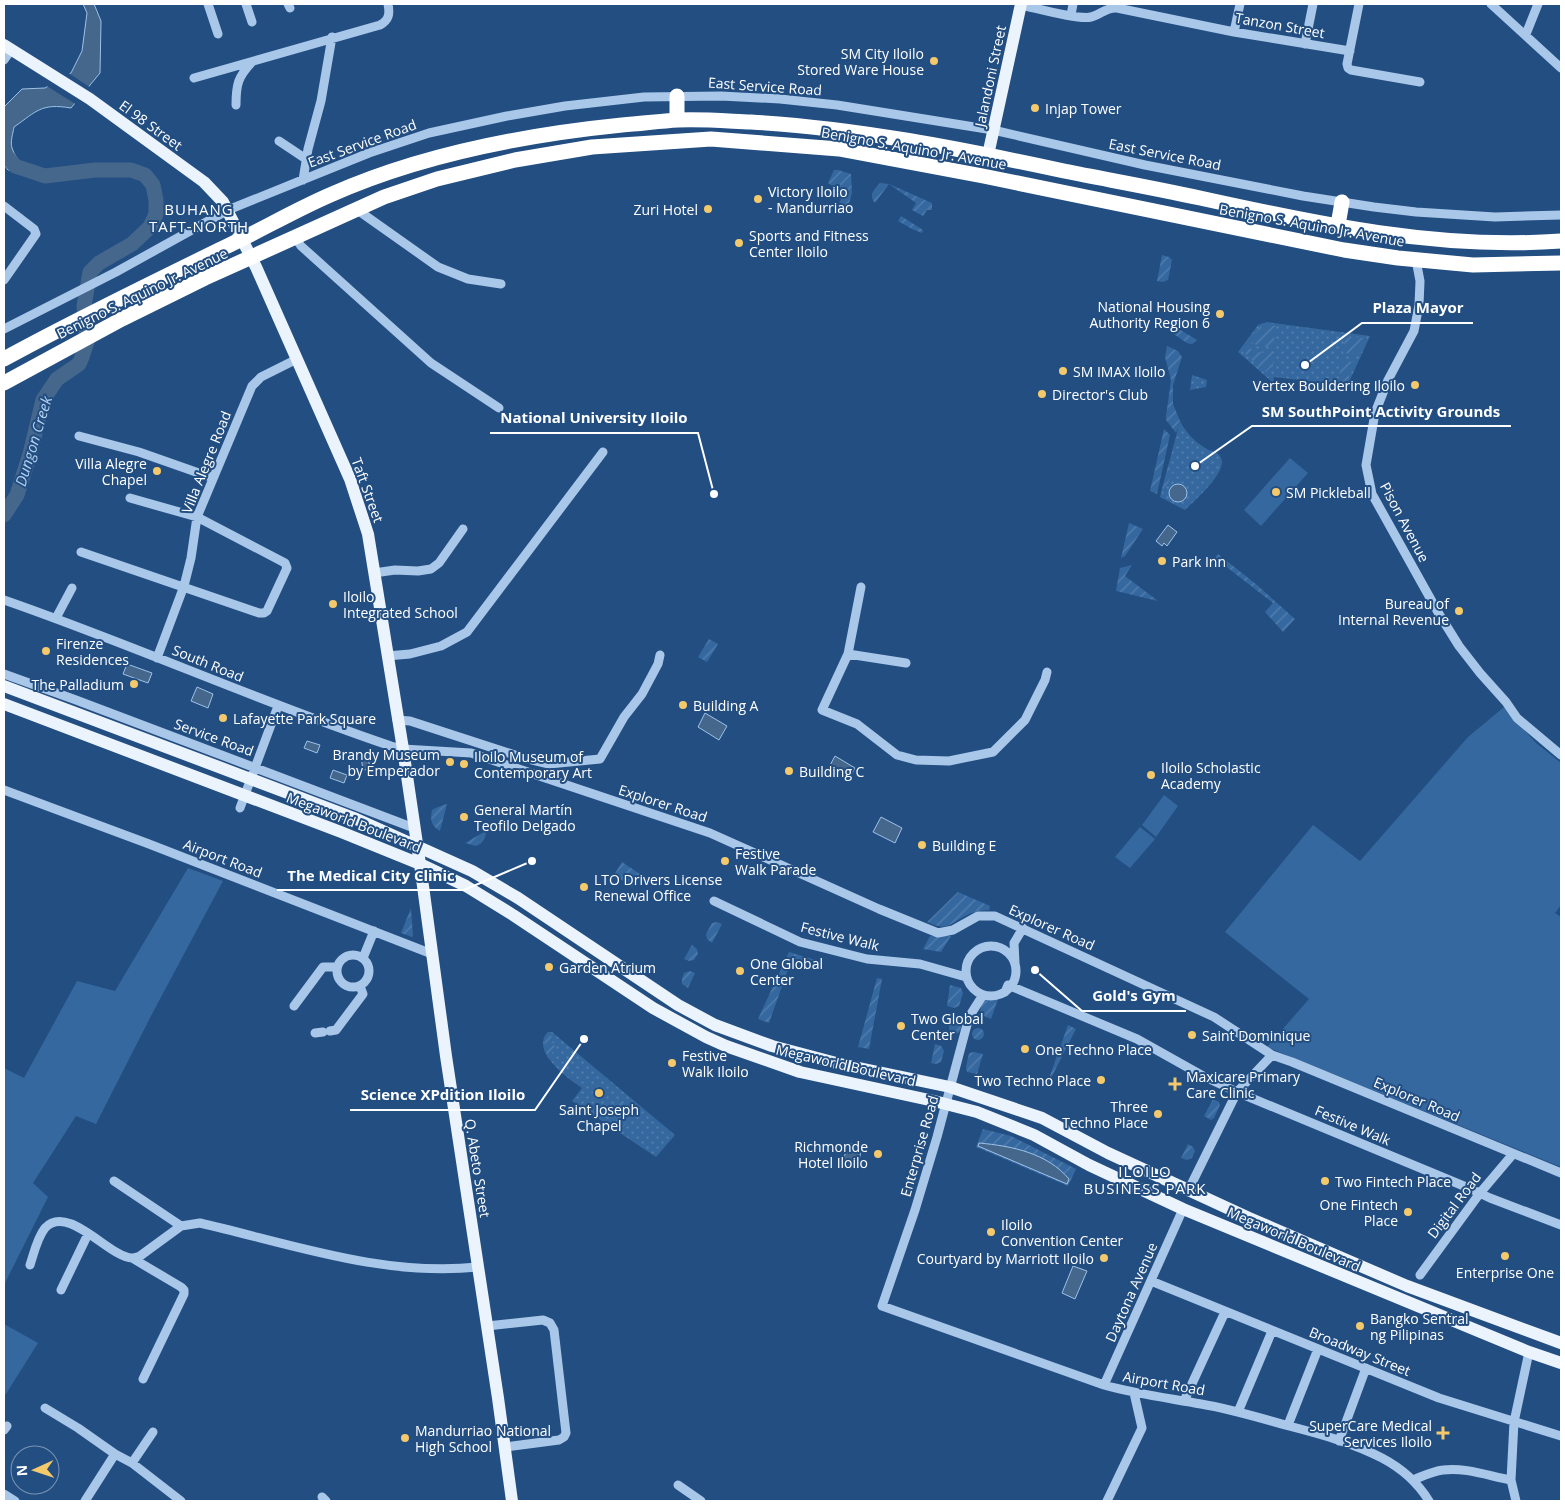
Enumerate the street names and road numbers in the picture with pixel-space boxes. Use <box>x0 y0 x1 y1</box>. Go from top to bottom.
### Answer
street label: Tanzon Street <box>1234 8 1326 42</box>
street label: Jalandoni Street <box>970 24 1010 130</box>
street label: East Service Road <box>707 73 823 99</box>
street label: El 98 Street <box>116 96 186 154</box>
street label: East Service Road <box>305 115 419 171</box>
street label: Benigno S. Aquino Jr. Avenue <box>820 122 1008 174</box>
street label: East Service Road <box>1107 134 1223 174</box>
street label: Benigno S. Aquino Jr. Avenue <box>1218 199 1406 251</box>
street label: Benigno S. Aquino Jr. Avenue <box>53 243 231 343</box>
street label: Villa Alegre Road <box>177 408 235 516</box>
street label: Taft Street <box>347 455 389 525</box>
street label: Pison Avenue <box>1376 479 1434 565</box>
street label: South Road <box>170 640 246 686</box>
street label: Service Road <box>172 714 256 760</box>
street label: Explorer Road <box>616 780 710 826</box>
street label: Megaworld Boulevard <box>284 787 424 857</box>
street label: Airport Road <box>181 834 265 882</box>
street label: Explorer Road <box>1006 900 1098 954</box>
street label: Festive Walk <box>799 917 882 955</box>
street label: Megaworld Boulevard <box>774 1040 918 1090</box>
street label: Explorer Road <box>1371 1072 1463 1126</box>
street label: Enterprise Road <box>895 1093 943 1199</box>
street label: Festive Walk <box>1312 1101 1394 1150</box>
street label: Q. Abeto Street <box>461 1117 495 1219</box>
street label: Digital Road <box>1423 1168 1485 1242</box>
street label: Megaworld Boulevard <box>1224 1202 1364 1276</box>
street label: Daytona Avenue <box>1101 1239 1162 1345</box>
street label: Broadway Street <box>1306 1322 1414 1380</box>
street label: Airport Road <box>1122 1366 1206 1400</box>

